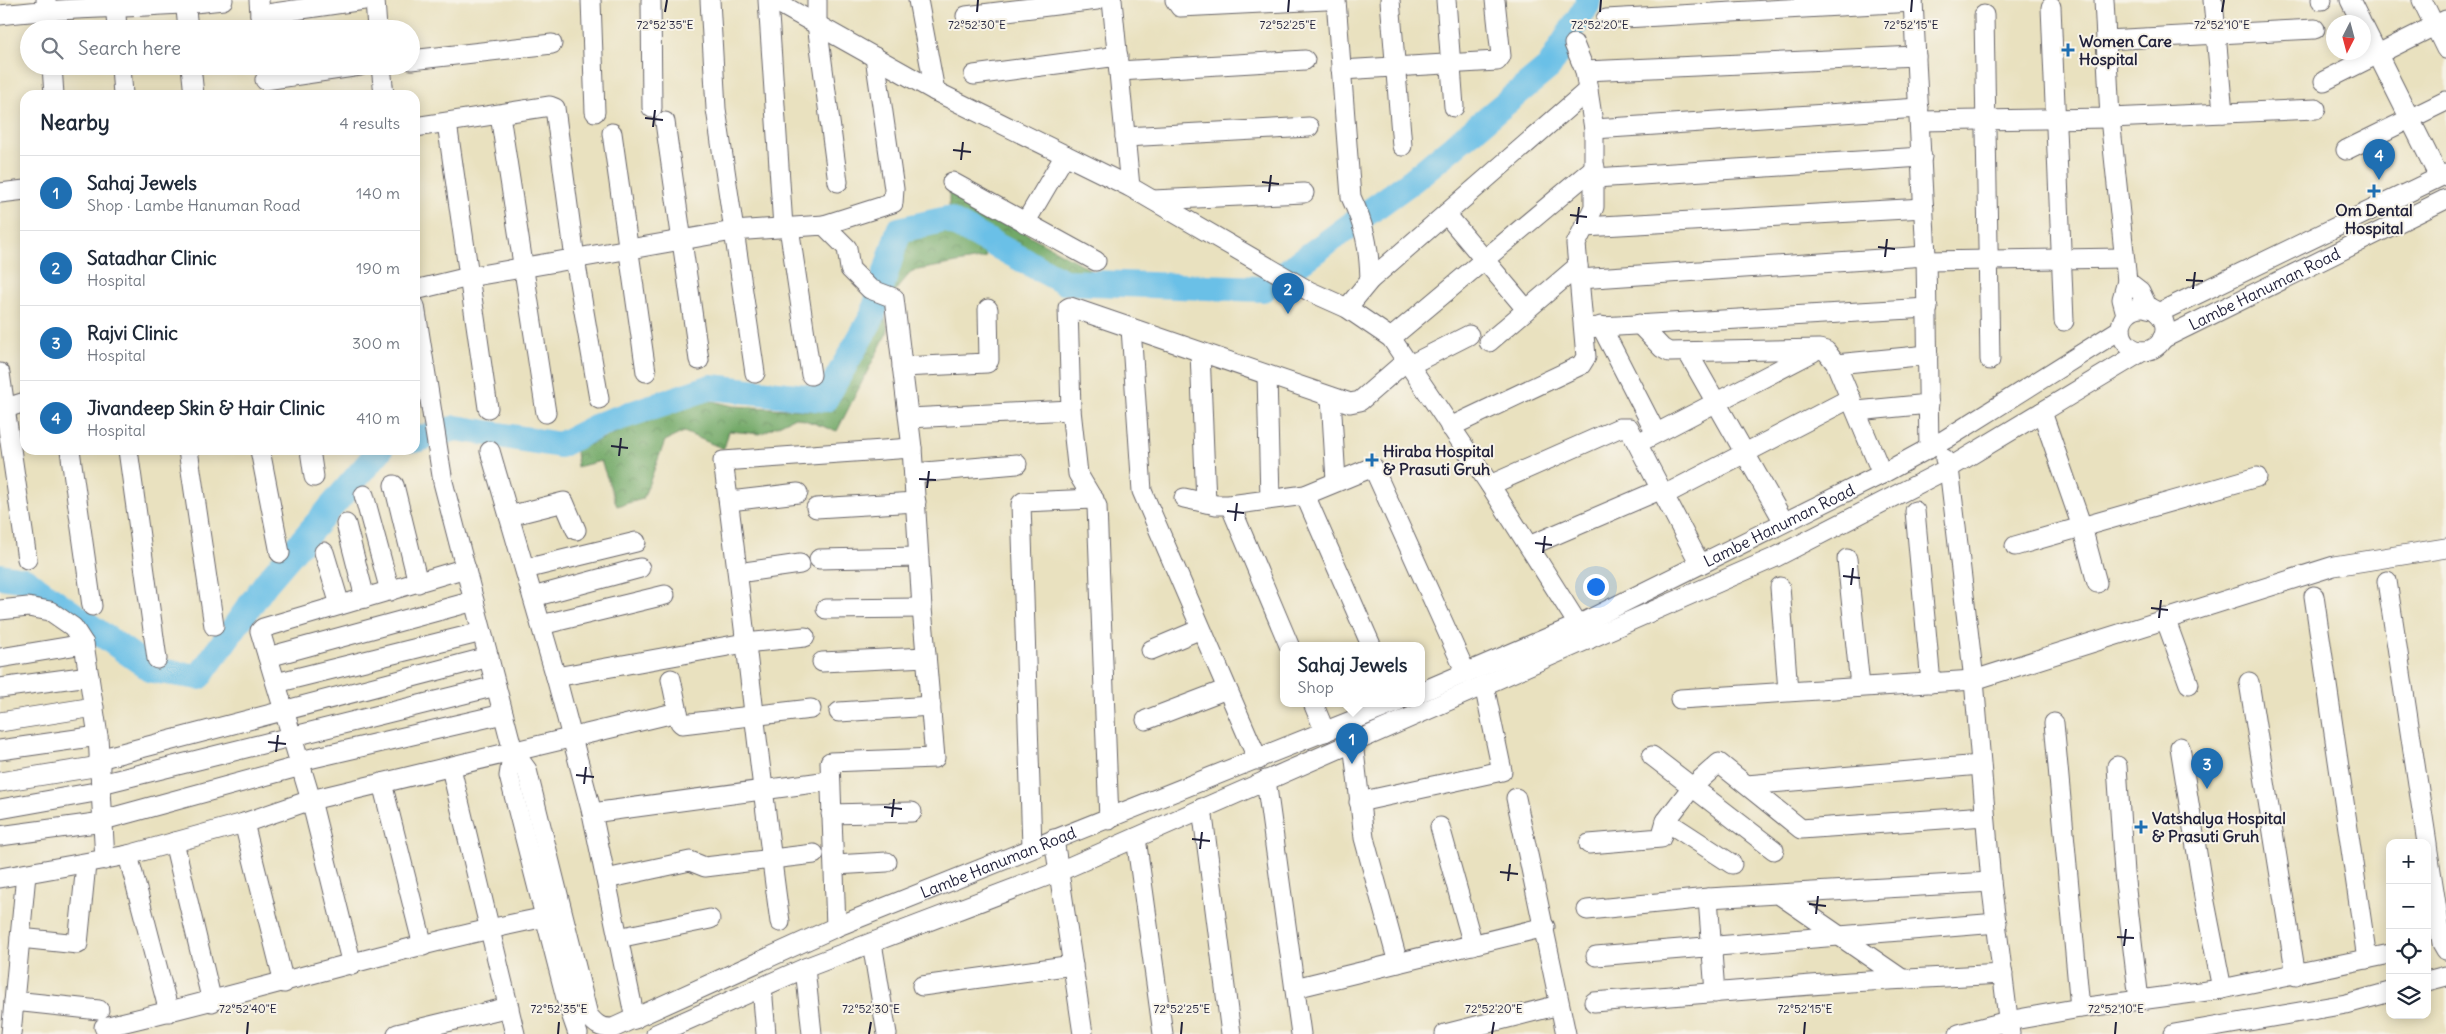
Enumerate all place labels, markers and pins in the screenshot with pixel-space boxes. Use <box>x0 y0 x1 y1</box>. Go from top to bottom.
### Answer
place label: Women Care Hospital <box>2079 31 2172 70</box>
marker: Women Care Hospital <box>2061 43 2075 57</box>
pin: 4 <box>2363 139 2395 180</box>
marker: Om Dental Hospital <box>2367 184 2381 198</box>
place label: Om Dental Hospital <box>2335 200 2413 239</box>
pin: 2 <box>1272 273 1304 314</box>
place label: Hiraba Hospital & Prasuti Gruh <box>1383 441 1494 479</box>
marker: Hiraba Hospital & Prasuti Gruh <box>1365 453 1379 467</box>
pin: 1 <box>1336 723 1368 764</box>
pin: 3 <box>2191 748 2223 789</box>
place label: Vatshalya Hospital & Prasuti Gruh <box>2152 808 2286 846</box>
marker: Vatshalya Hospital & Prasuti Gruh <box>2134 820 2148 834</box>

